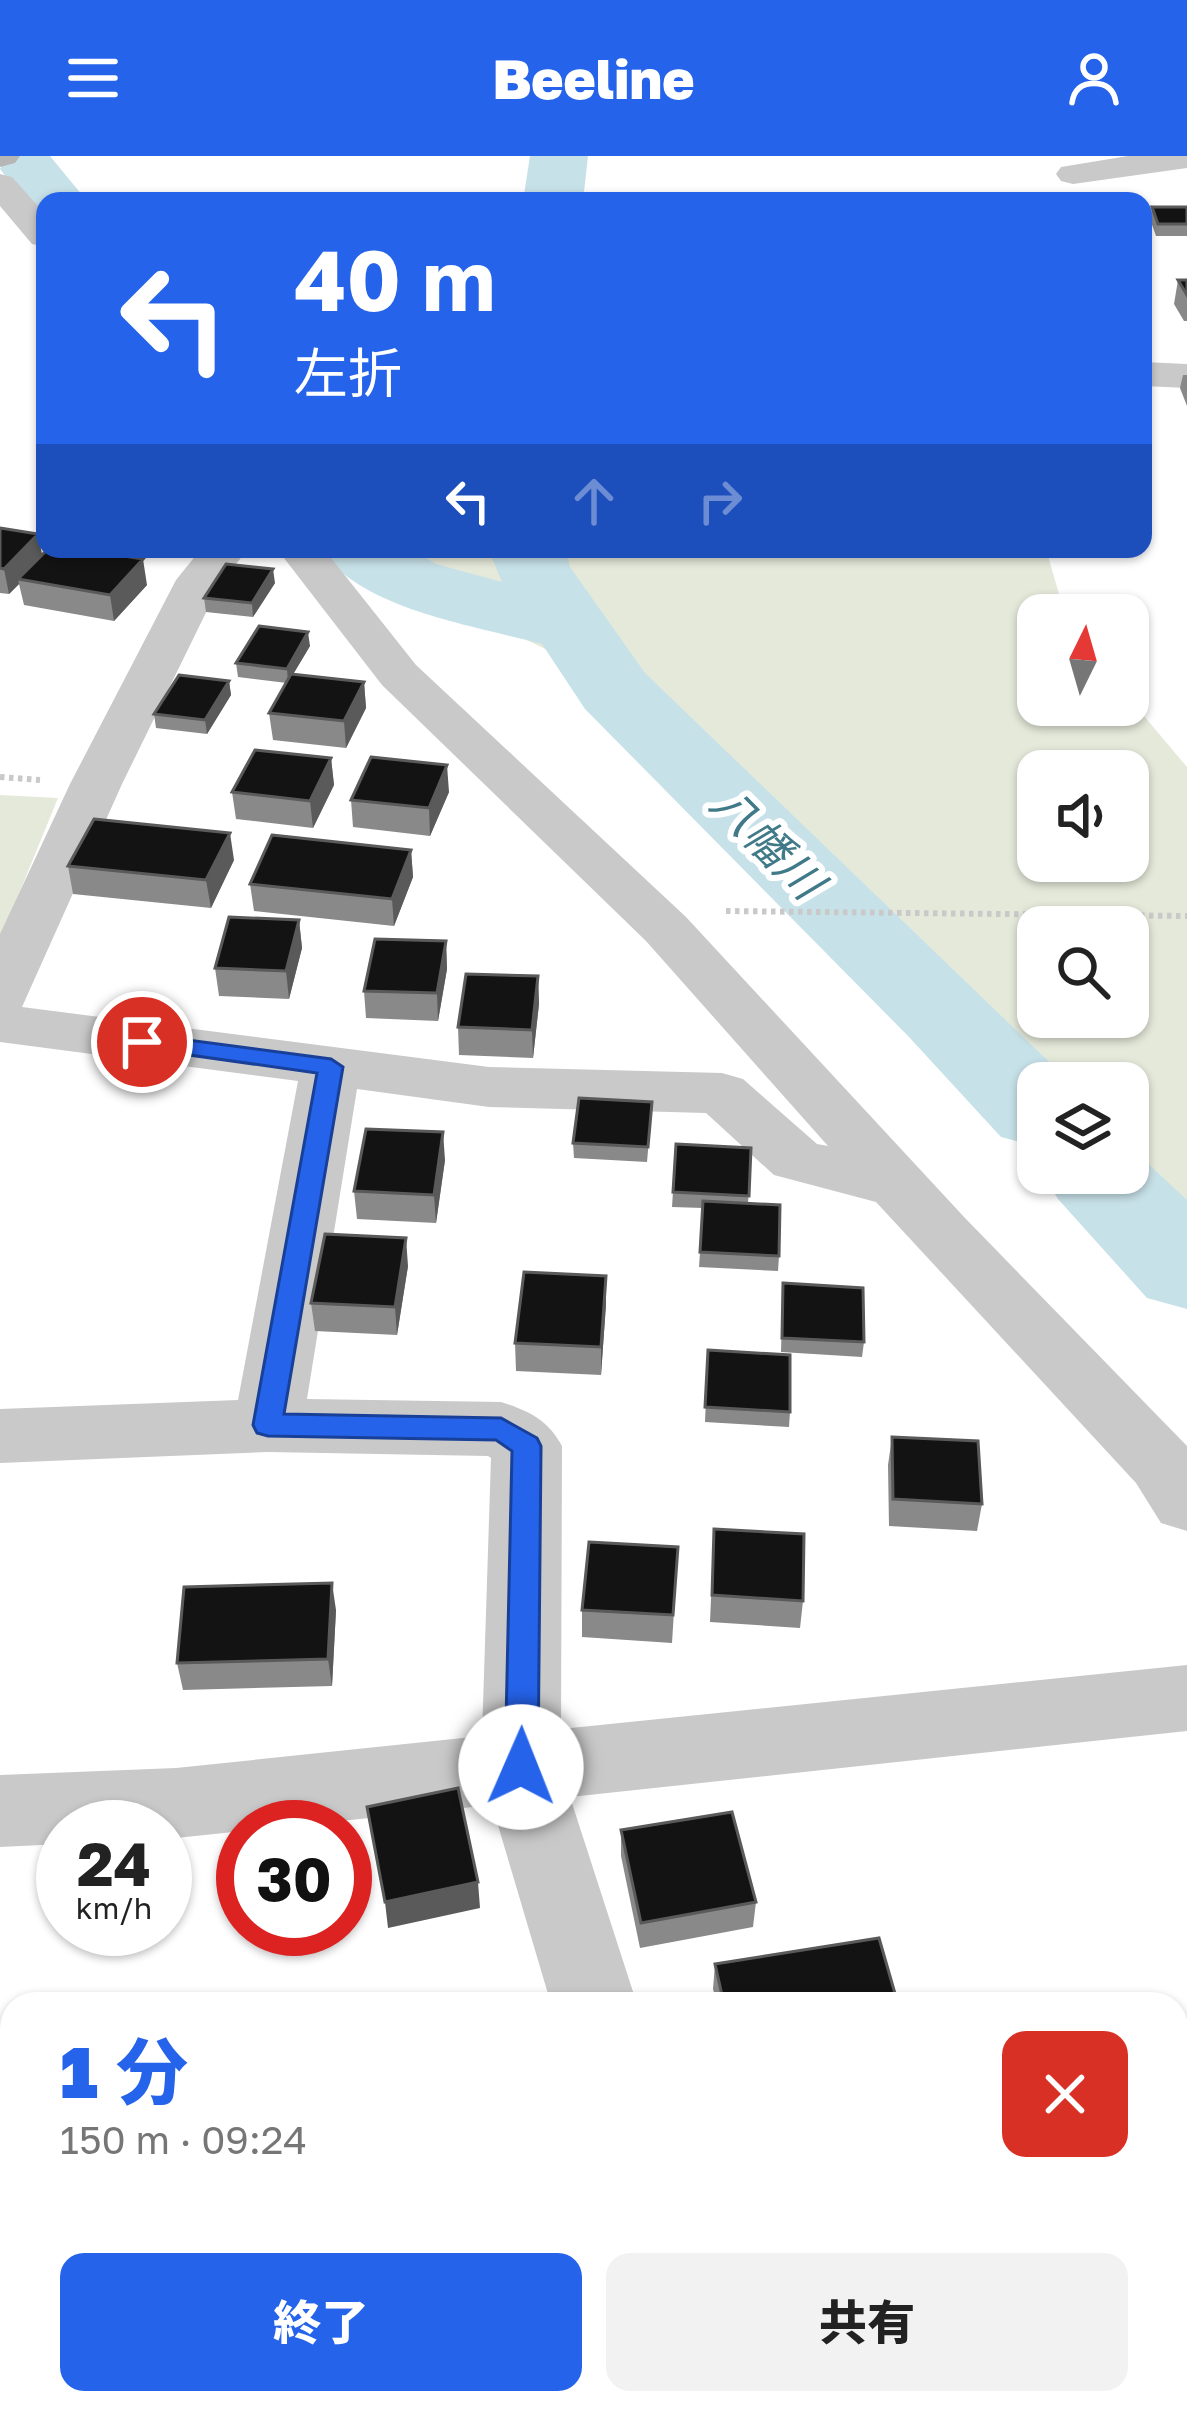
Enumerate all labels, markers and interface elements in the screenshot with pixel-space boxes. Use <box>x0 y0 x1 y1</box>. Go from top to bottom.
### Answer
icon: menu <box>60 45 126 111</box>
icon: person <box>1061 45 1127 111</box>
text: Beeline <box>493 46 694 111</box>
text: 40 m <box>294 229 496 329</box>
icon: left <box>96 240 252 396</box>
text: 左折 <box>294 340 402 405</box>
icon: left <box>435 468 501 534</box>
icon: ahead <box>561 468 627 534</box>
icon: right <box>687 468 753 534</box>
north arrow <box>1017 594 1149 726</box>
map controls <box>1017 594 1149 1194</box>
button: sound <box>1017 750 1149 882</box>
water label: 八幡川 <box>701 775 838 912</box>
button: search <box>1017 906 1149 1038</box>
pin <box>91 991 193 1093</box>
icon: arrive <box>109 1009 175 1075</box>
button: layers <box>1017 1062 1149 1194</box>
position arrow <box>458 1704 584 1830</box>
speed limit sign: 30 <box>216 1800 372 1956</box>
text: 24 <box>77 1827 151 1899</box>
text: km/h <box>76 1890 152 1926</box>
text: 1 分 <box>60 2027 188 2114</box>
button: close <box>1002 2031 1128 2157</box>
text: 150 m · 09:24 <box>60 2116 307 2163</box>
button: 終了 <box>60 2253 582 2391</box>
button: 共有 <box>606 2253 1128 2391</box>

